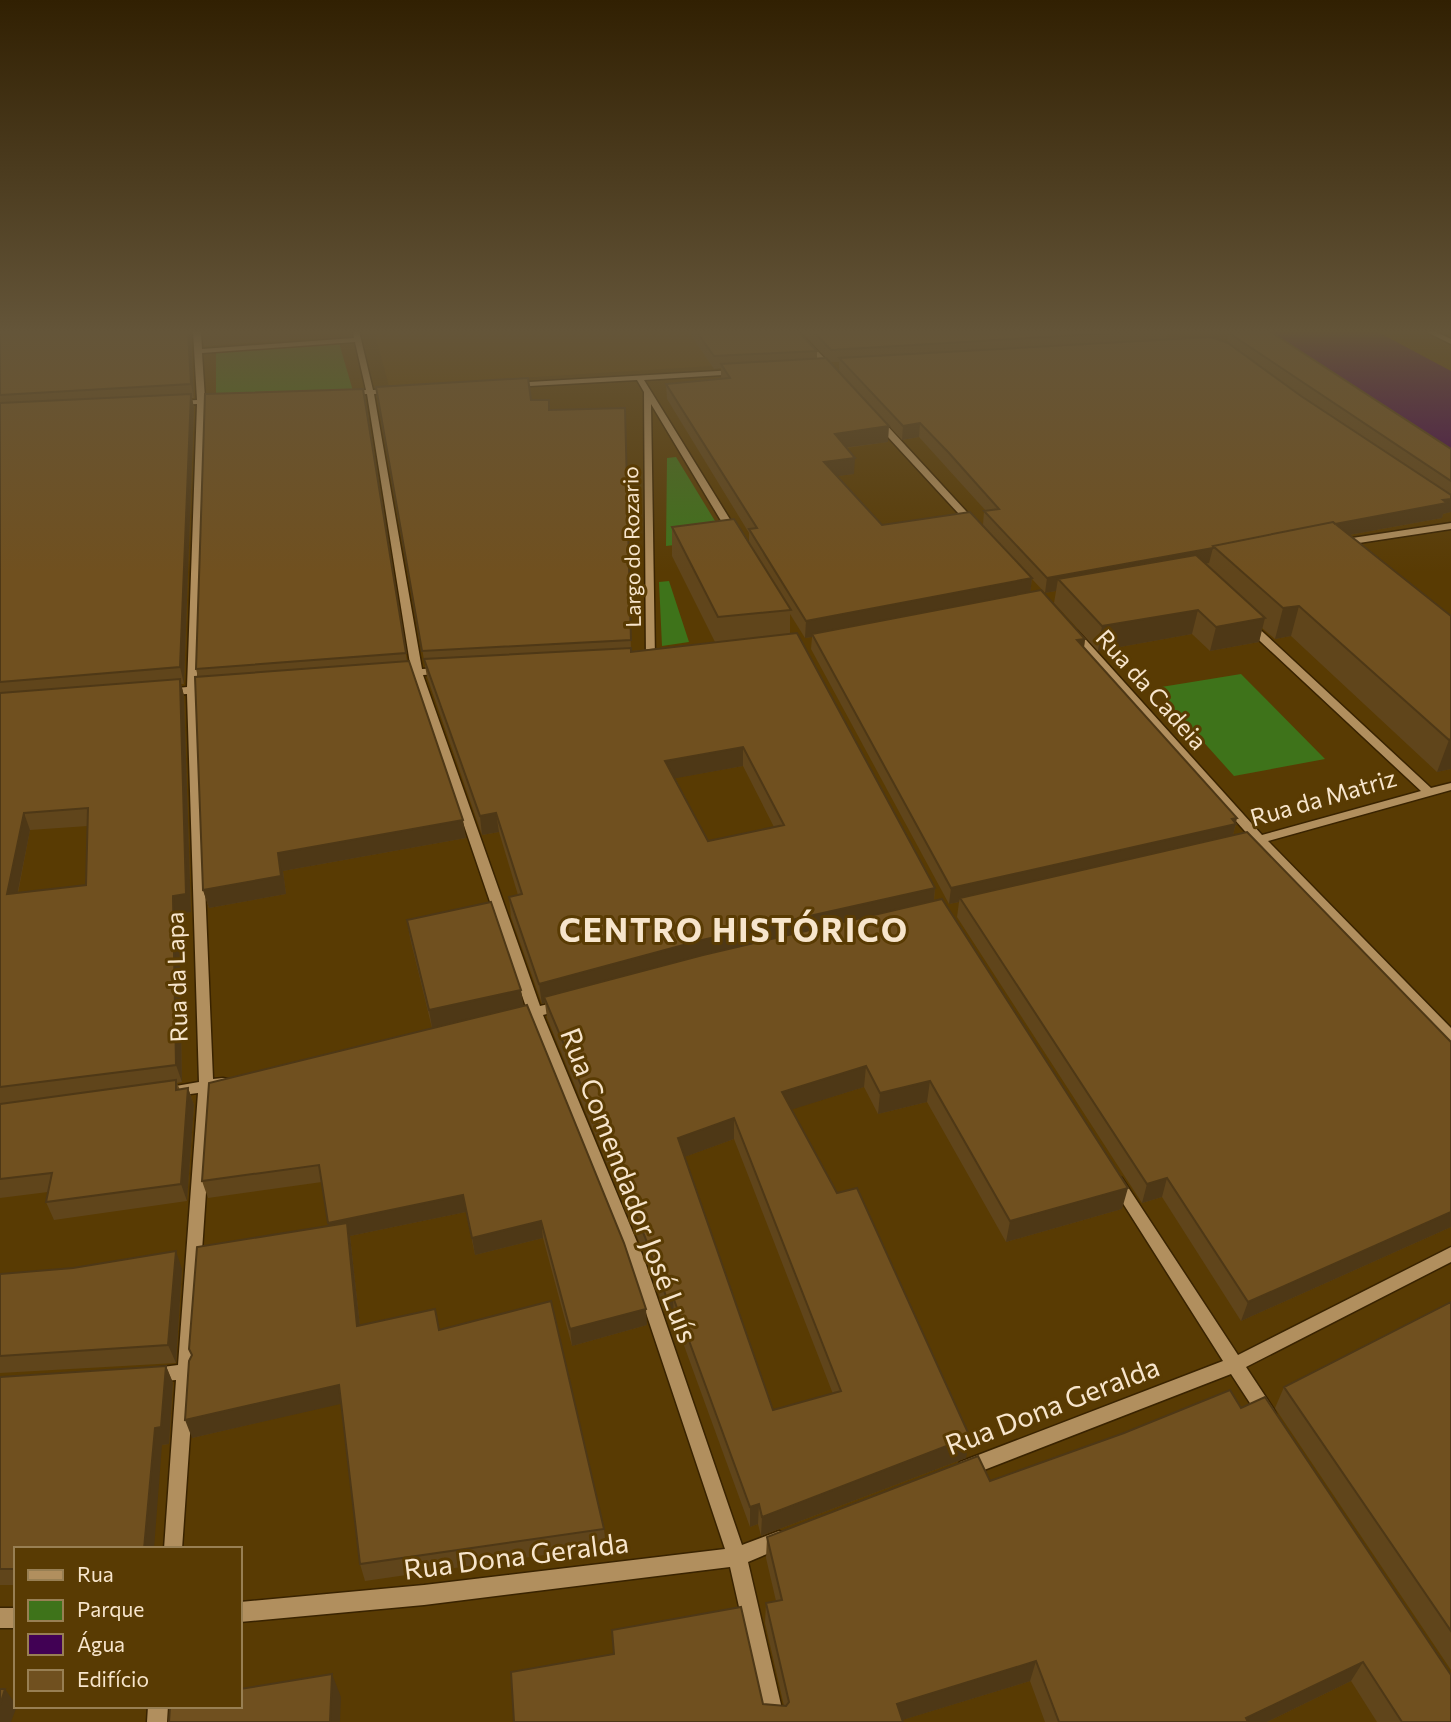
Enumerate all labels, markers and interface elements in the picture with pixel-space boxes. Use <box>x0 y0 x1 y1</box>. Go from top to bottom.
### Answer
street label: Largo do Rozario <box>617 466 645 628</box>
street label: Rua da Cadeia <box>1090 623 1214 755</box>
street label: Rua da Matriz <box>1247 762 1399 832</box>
district label: CENTRO HISTÓRICO <box>559 909 909 949</box>
street label: Rua da Lapa <box>159 911 193 1043</box>
street label: Rua Comendador José Luís <box>554 1023 706 1347</box>
street label: Rua Dona Geralda <box>940 1349 1164 1461</box>
street label: Rua Dona Geralda <box>402 1524 630 1586</box>
legend <box>14 1547 242 1708</box>
text: Rua <box>77 1561 114 1586</box>
text: Parque <box>77 1596 144 1621</box>
text: Água <box>77 1631 125 1656</box>
text: Edifício <box>77 1666 149 1691</box>

